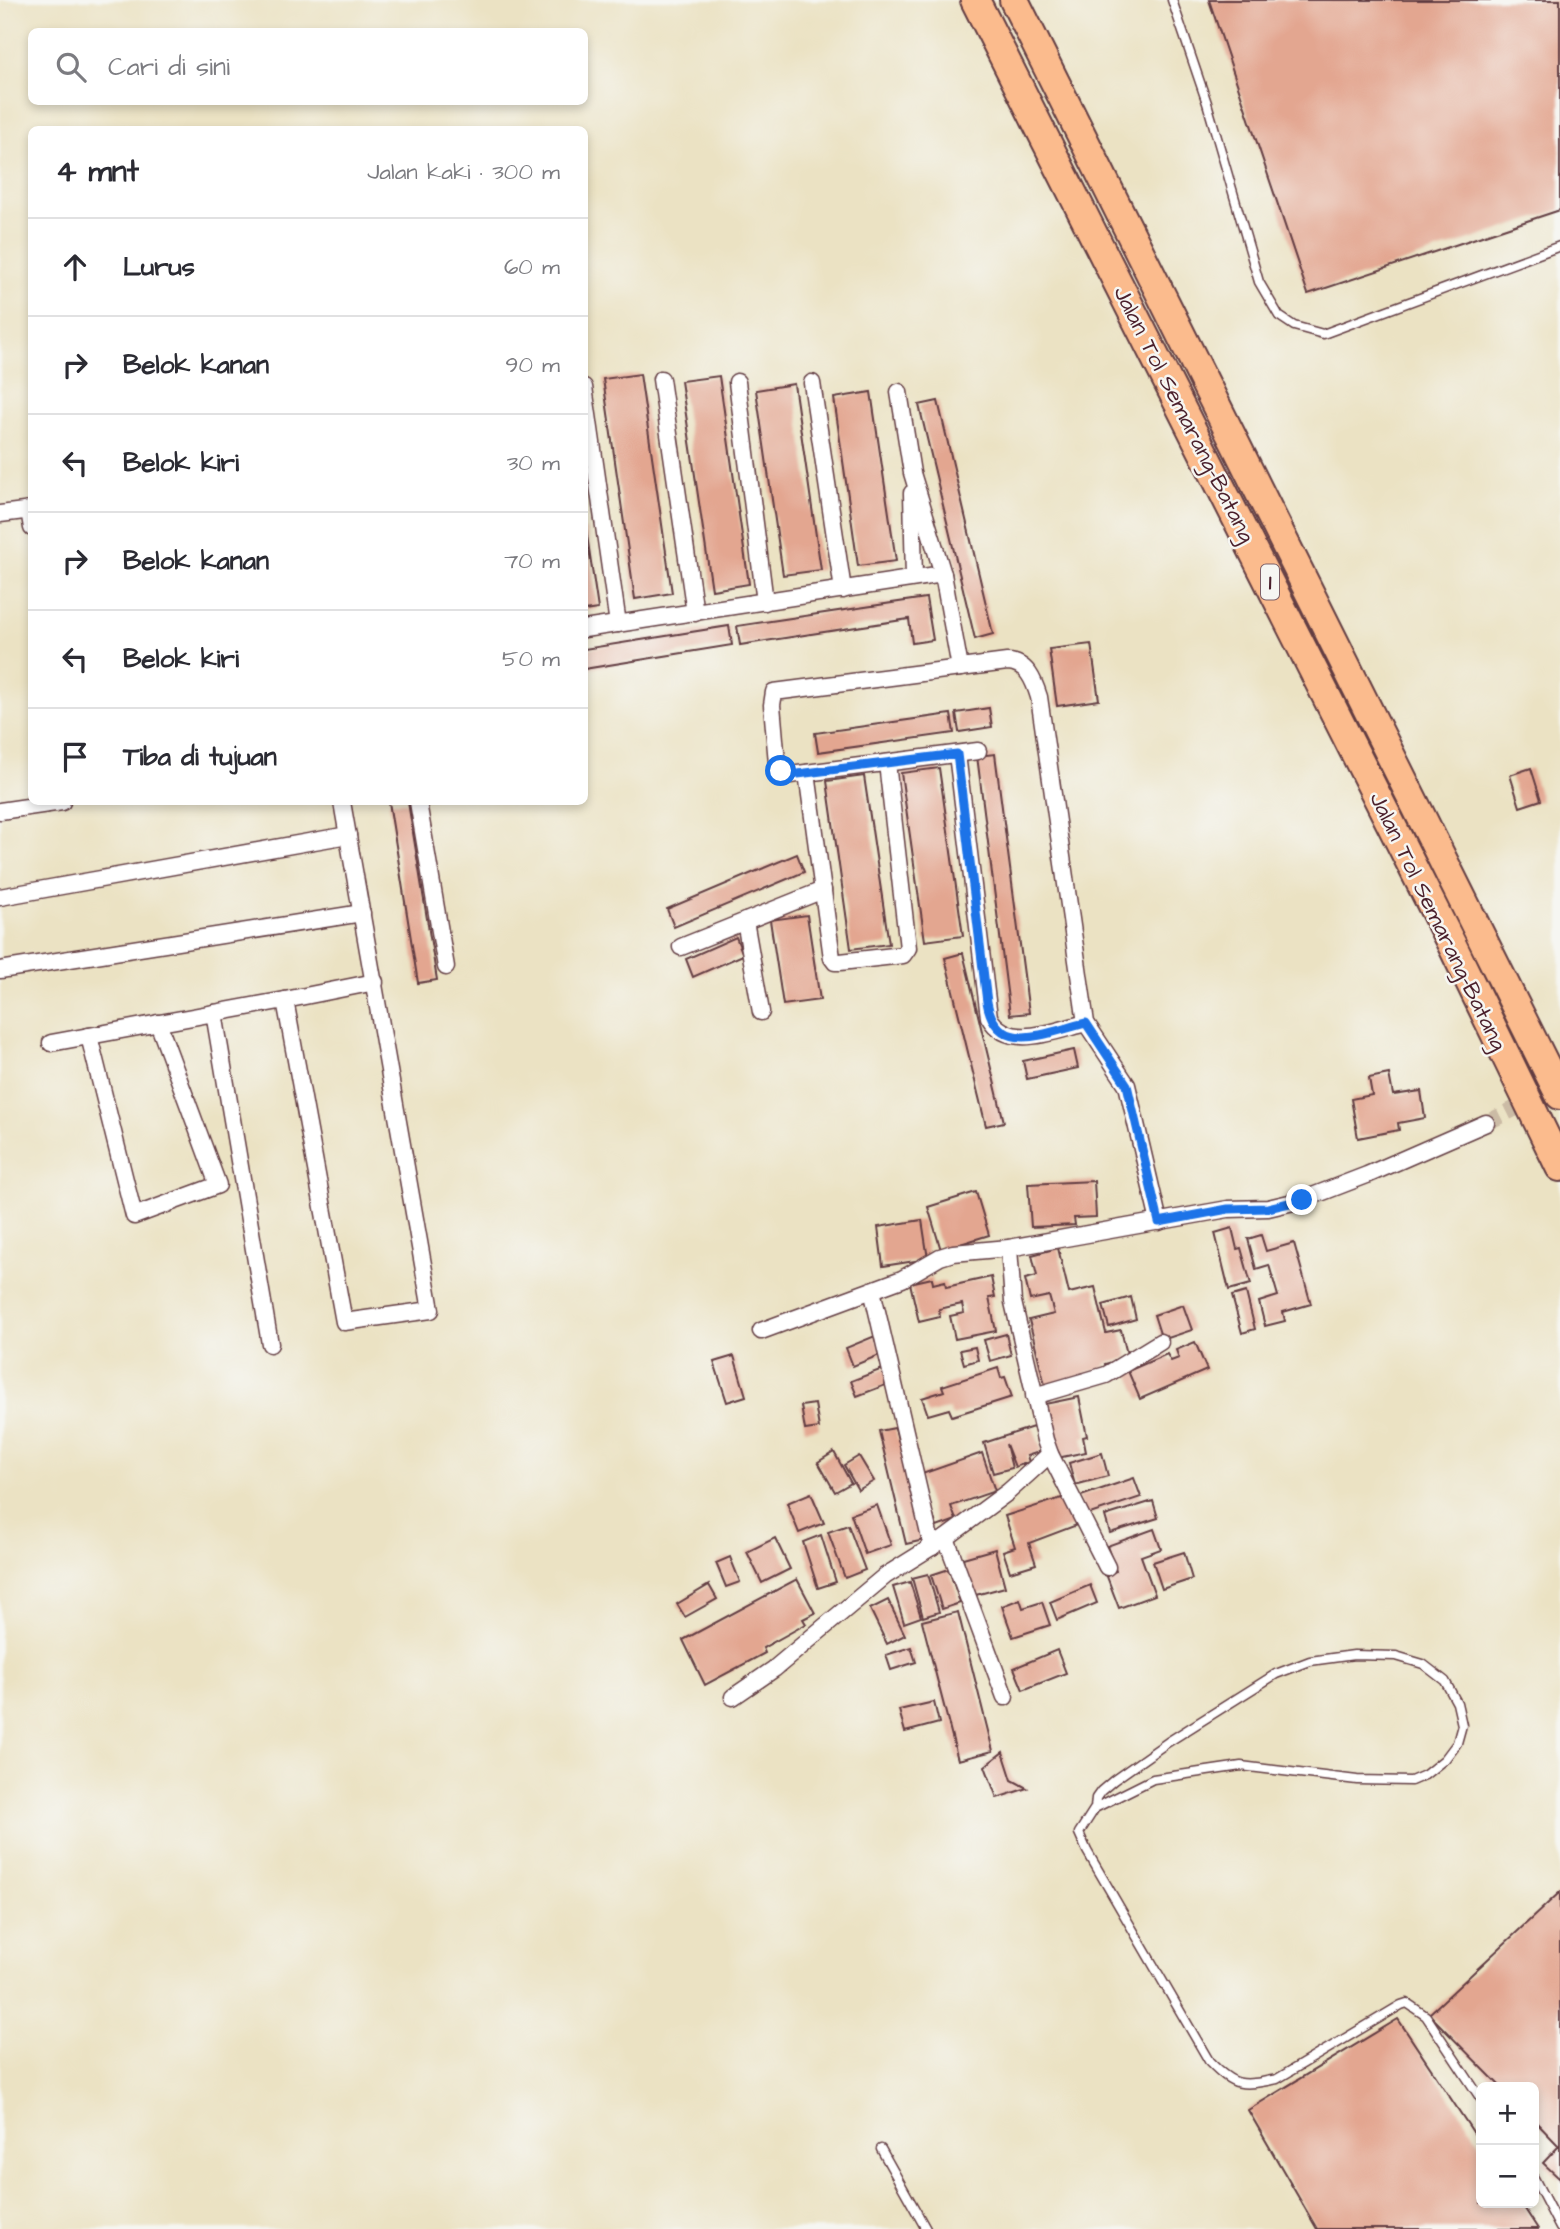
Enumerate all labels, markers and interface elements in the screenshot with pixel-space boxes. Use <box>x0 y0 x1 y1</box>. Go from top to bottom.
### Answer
search box <box>28 28 588 105</box>
icon: search <box>52 48 90 86</box>
text: Cari di sini <box>108 49 230 85</box>
text: 4 mnt <box>56 151 139 193</box>
text: Jalan kaki · 300 m <box>367 156 560 188</box>
icon: ahead <box>56 248 94 286</box>
text: Lurus <box>123 249 195 285</box>
text: 60 m <box>504 251 560 283</box>
street label: Jalan Tol Semarang–Batang <box>1104 281 1263 549</box>
icon: right <box>56 346 94 384</box>
text: Belok kanan <box>123 347 269 383</box>
text: 90 m <box>505 349 560 381</box>
icon: left <box>56 444 94 482</box>
text: Belok kiri <box>123 445 239 481</box>
text: 30 m <box>507 447 560 479</box>
icon: right <box>56 542 94 580</box>
text: Belok kanan <box>123 543 269 579</box>
text: 70 m <box>504 545 560 577</box>
road number: 1 <box>1261 564 1279 600</box>
icon: left <box>56 640 94 678</box>
text: Belok kiri <box>123 641 239 677</box>
text: 50 m <box>502 643 560 675</box>
icon: arrive <box>56 738 94 776</box>
text: Tiba di tujuan <box>123 739 277 775</box>
route start <box>765 755 796 786</box>
street label: Jalan Tol Semarang–Batang <box>1361 787 1515 1057</box>
route end <box>1286 1184 1317 1215</box>
map controls <box>1476 2082 1539 2208</box>
button: + <box>1476 2082 1539 2145</box>
button: − <box>1476 2145 1539 2208</box>

